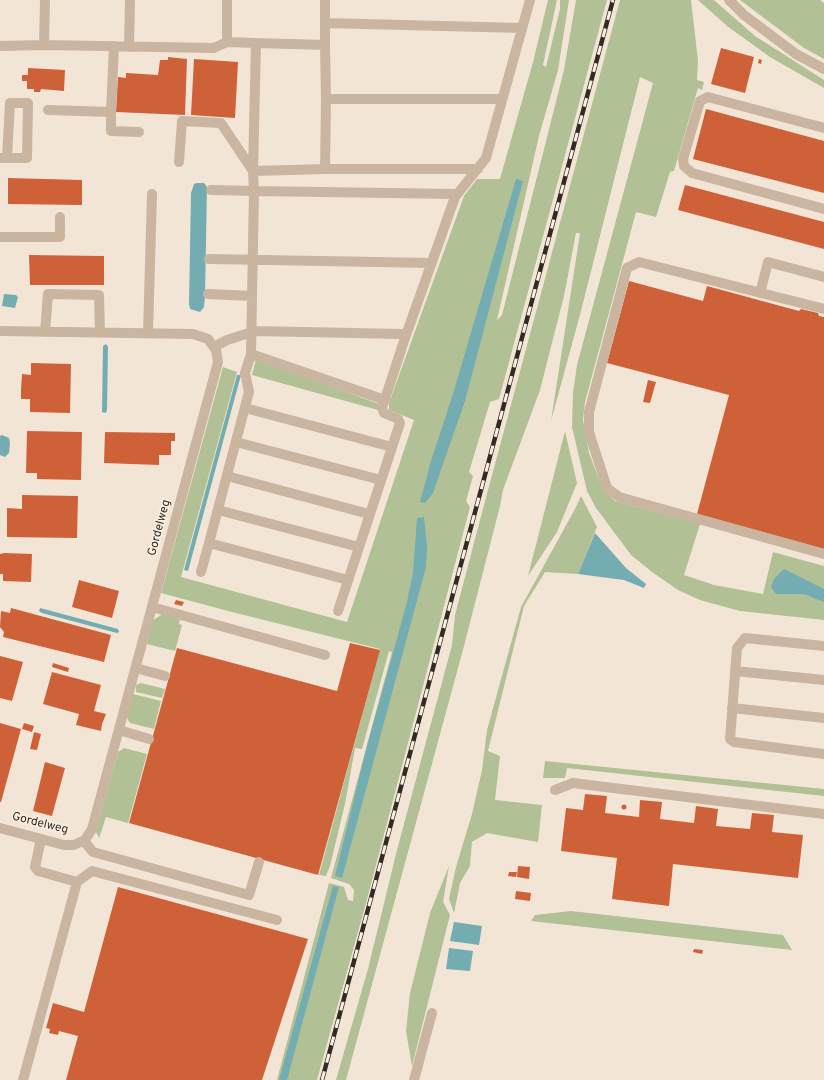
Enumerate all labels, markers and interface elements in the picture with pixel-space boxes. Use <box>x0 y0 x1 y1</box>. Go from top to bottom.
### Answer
street label: Gordelweg <box>146 498 174 558</box>
street label: Gordelweg <box>10 810 70 838</box>

